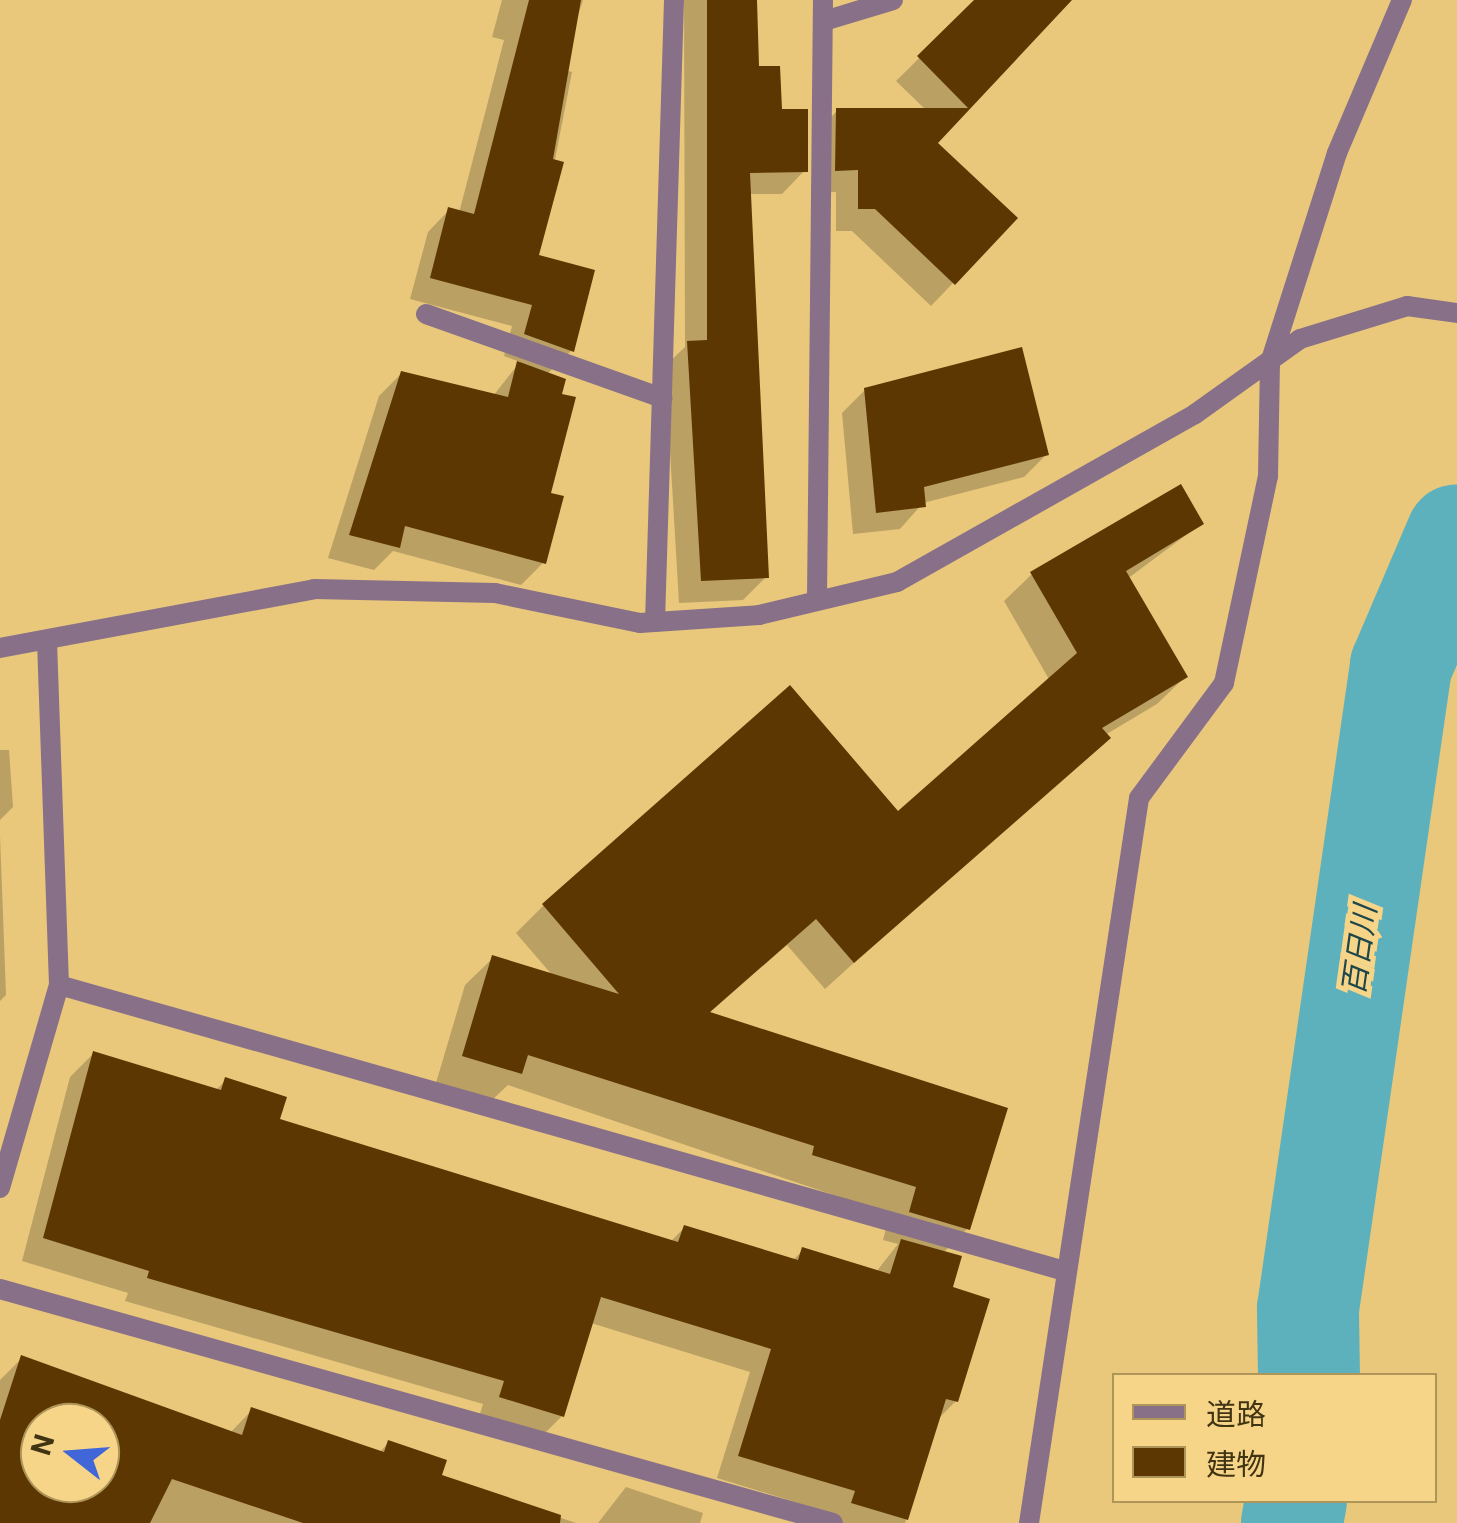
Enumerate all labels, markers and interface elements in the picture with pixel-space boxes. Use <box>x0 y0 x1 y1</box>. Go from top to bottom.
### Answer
water label: 百日川 <box>1336 903 1384 997</box>
legend <box>1112 1373 1437 1503</box>
text: 道路 <box>1206 1397 1266 1432</box>
north arrow <box>20 1403 120 1503</box>
text: N <box>24 1430 61 1459</box>
text: 建物 <box>1206 1447 1266 1482</box>

